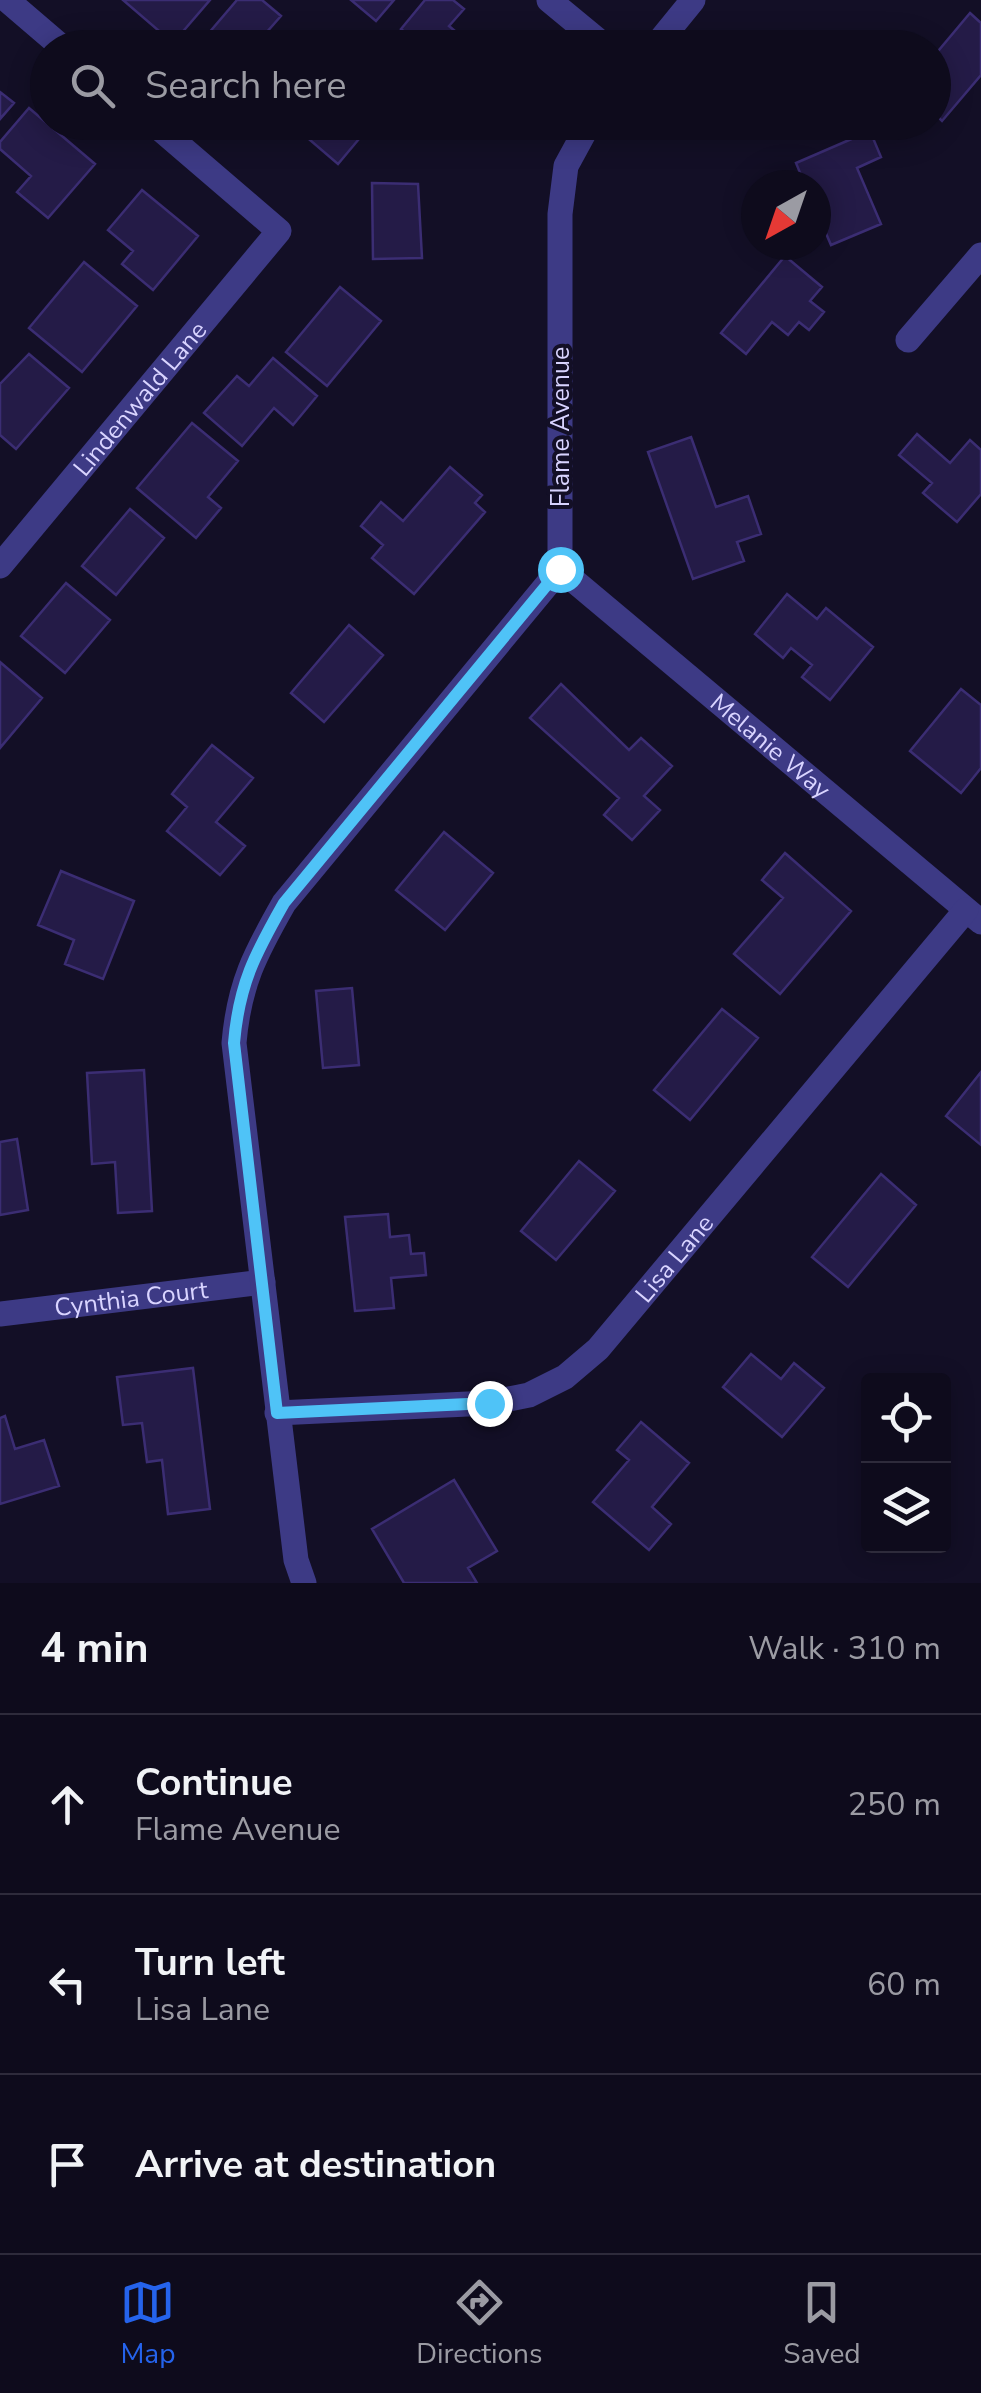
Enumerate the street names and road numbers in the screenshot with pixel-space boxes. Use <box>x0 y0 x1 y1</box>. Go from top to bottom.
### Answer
street label: Lindenwald Lane <box>66 314 215 484</box>
street label: Flame Avenue <box>544 347 578 507</box>
street label: Melanie Way <box>703 686 838 807</box>
street label: Lisa Lane <box>628 1208 722 1310</box>
street label: Cynthia Court <box>53 1273 210 1325</box>

